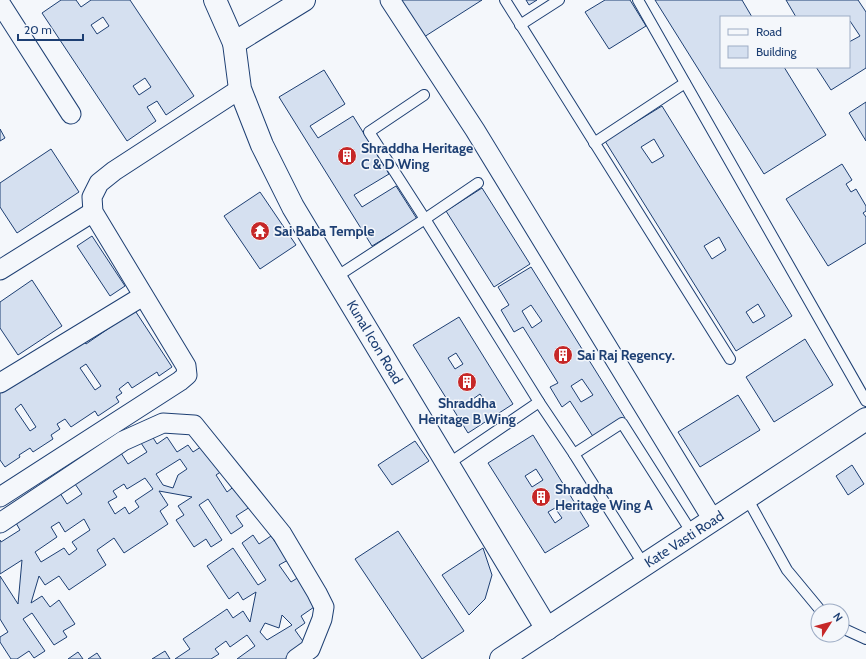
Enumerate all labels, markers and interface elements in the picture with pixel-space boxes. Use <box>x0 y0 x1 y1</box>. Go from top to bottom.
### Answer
scale bar <box>18 16 83 42</box>
legend <box>720 16 850 68</box>
text: 20 m <box>24 22 52 37</box>
text: Road <box>756 24 782 39</box>
text: Building <box>756 44 798 59</box>
place label: Shraddha Heritage C & D Wing <box>361 139 473 173</box>
building icon: Shraddha Heritage C & D Wing <box>336 145 358 167</box>
temple icon: Sai Baba Temple <box>249 220 271 242</box>
place label: Sai Baba Temple <box>274 222 374 240</box>
street label: Kunal Icon Road <box>343 297 407 387</box>
building icon: Sai Raj Regency. <box>552 344 574 366</box>
place label: Sai Raj Regency. <box>577 346 675 364</box>
building icon: Shraddha Heritage B Wing <box>456 371 478 393</box>
place label: Shraddha Heritage B Wing <box>418 394 516 428</box>
place label: Shraddha Heritage Wing A <box>555 480 653 514</box>
building icon: Shraddha Heritage Wing A <box>530 486 552 508</box>
street label: Kate Vasti Road <box>641 507 727 571</box>
north arrow <box>810 603 850 643</box>
text: N <box>830 610 846 624</box>

